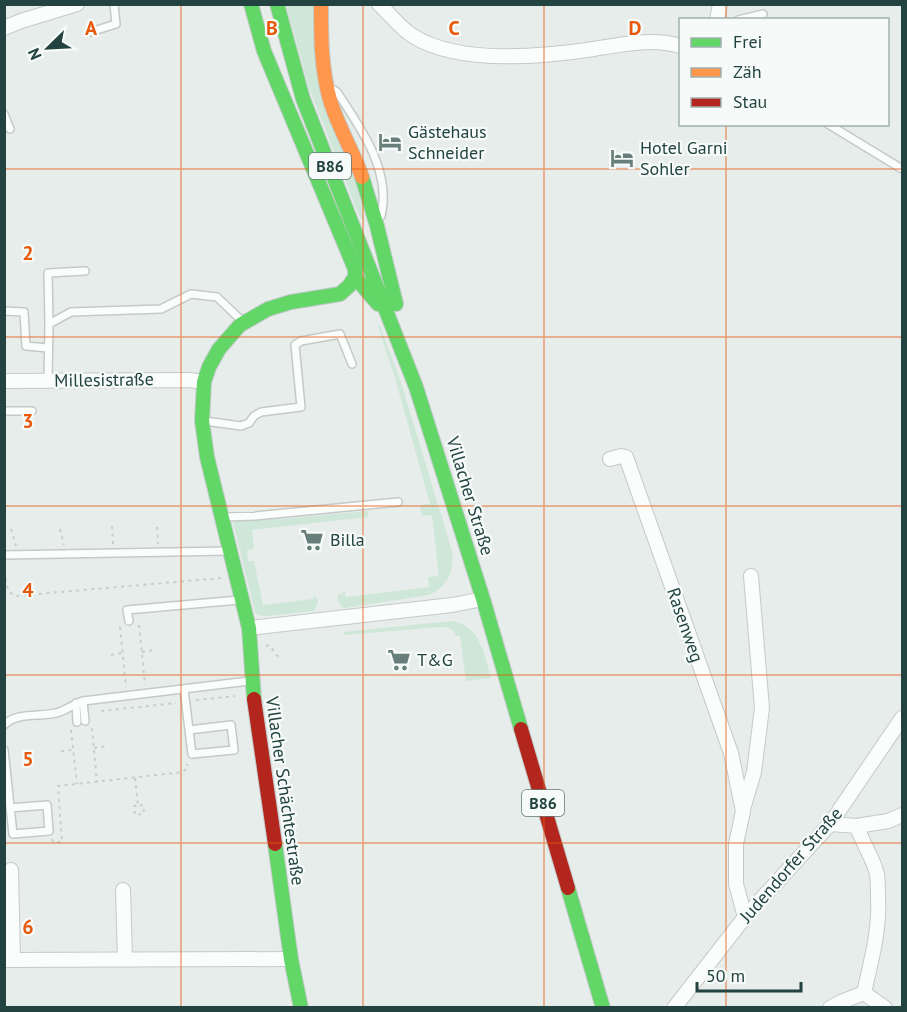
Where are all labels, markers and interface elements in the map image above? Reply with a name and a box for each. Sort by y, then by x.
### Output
text: A [85,15,98,41]
text: B [266,15,278,41]
text: C [448,15,460,41]
text: D [629,15,642,41]
north arrow [18,18,78,78]
legend [679,18,889,126]
text: Frei [733,30,762,53]
text: N [23,45,46,63]
text: Zäh [733,60,762,83]
text: Stau [733,90,767,113]
place label: Gästehaus Schneider [408,120,487,164]
hotel icon: Gästehaus Schneider [377,129,403,155]
place label: Hotel Garni Sohler [640,136,728,180]
hotel icon: Hotel Garni Sohler [609,145,635,171]
road number: B86 [309,153,351,179]
text: 2 [22,240,34,266]
street label: Millesistraße [54,367,154,392]
text: 3 [22,408,34,434]
street label: Villacher Straße [441,433,499,558]
supermarket icon: Billa [299,527,325,553]
place label: Billa [330,528,365,551]
text: 4 [22,577,34,603]
street label: Rasenweg [662,584,709,665]
supermarket icon: T&G [386,647,412,673]
place label: T&G [417,648,453,671]
street label: Villacher Schächtestraße [261,694,310,887]
text: 5 [22,746,34,772]
road number: B86 [522,790,564,816]
street label: Judendorfer Straße [734,802,847,928]
text: 6 [22,914,34,940]
scale bar [697,955,800,993]
text: 50 m [706,964,745,987]

